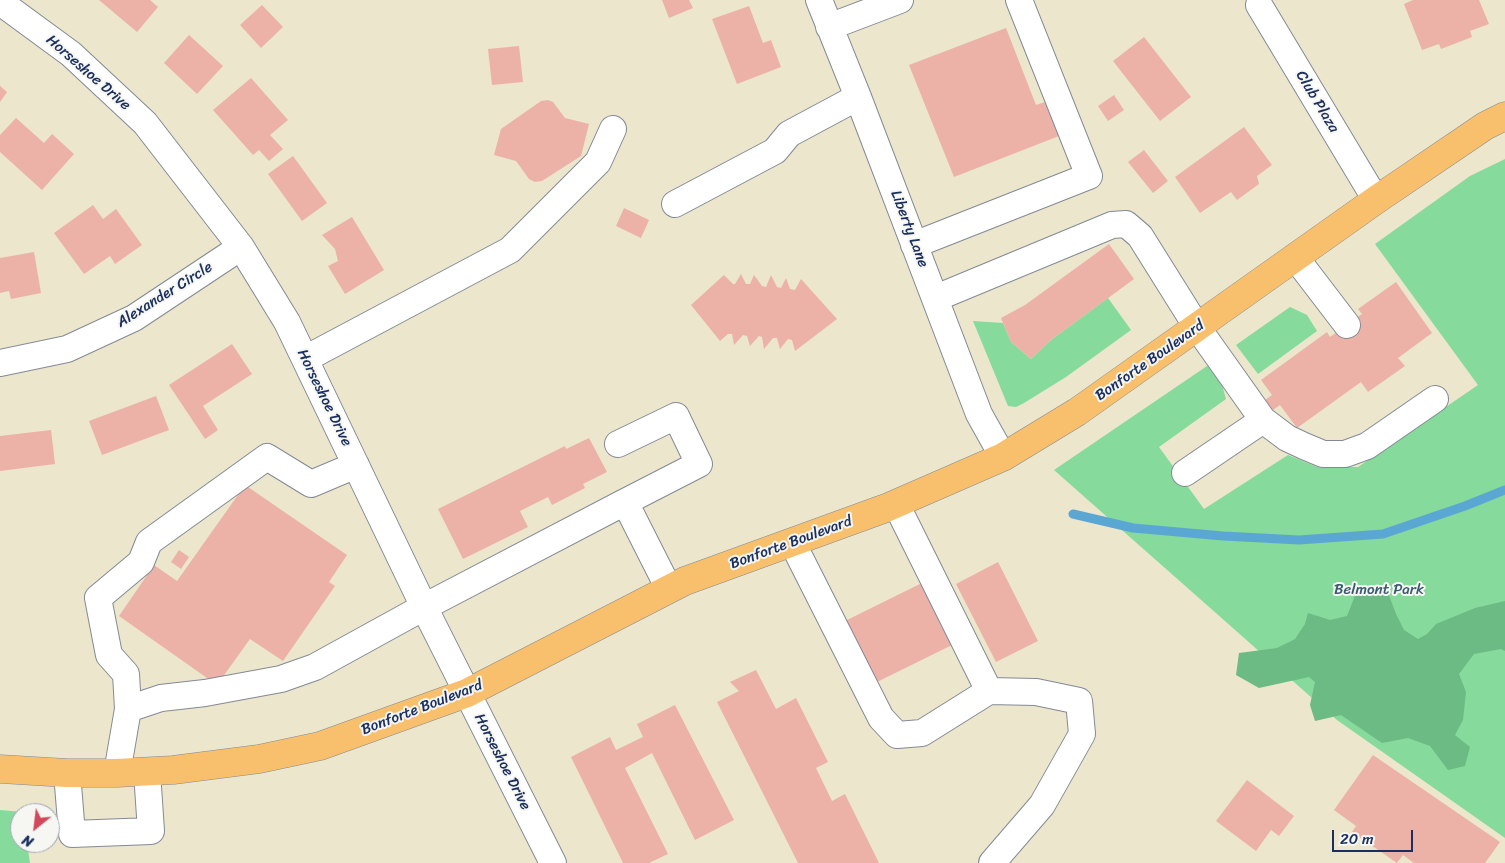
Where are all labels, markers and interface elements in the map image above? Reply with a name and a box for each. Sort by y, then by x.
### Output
street label: Horseshoe Drive [42,31,134,115]
street label: Club Plaza [1291,68,1343,136]
street label: Liberty Lane [886,188,932,270]
street label: Alexander Circle [114,258,216,332]
street label: Bonforte Boulevard [1092,317,1208,405]
street label: Horseshoe Drive [293,346,355,450]
street label: Bonforte Boulevard [728,513,854,573]
park label: Belmont Park [1334,581,1424,599]
street label: Bonforte Boulevard [359,677,485,739]
street label: Horseshoe Drive [470,711,534,813]
north arrow [10,803,60,853]
scale bar [1335,820,1416,852]
text: 20 m [1340,826,1374,852]
text: N [18,827,38,854]

